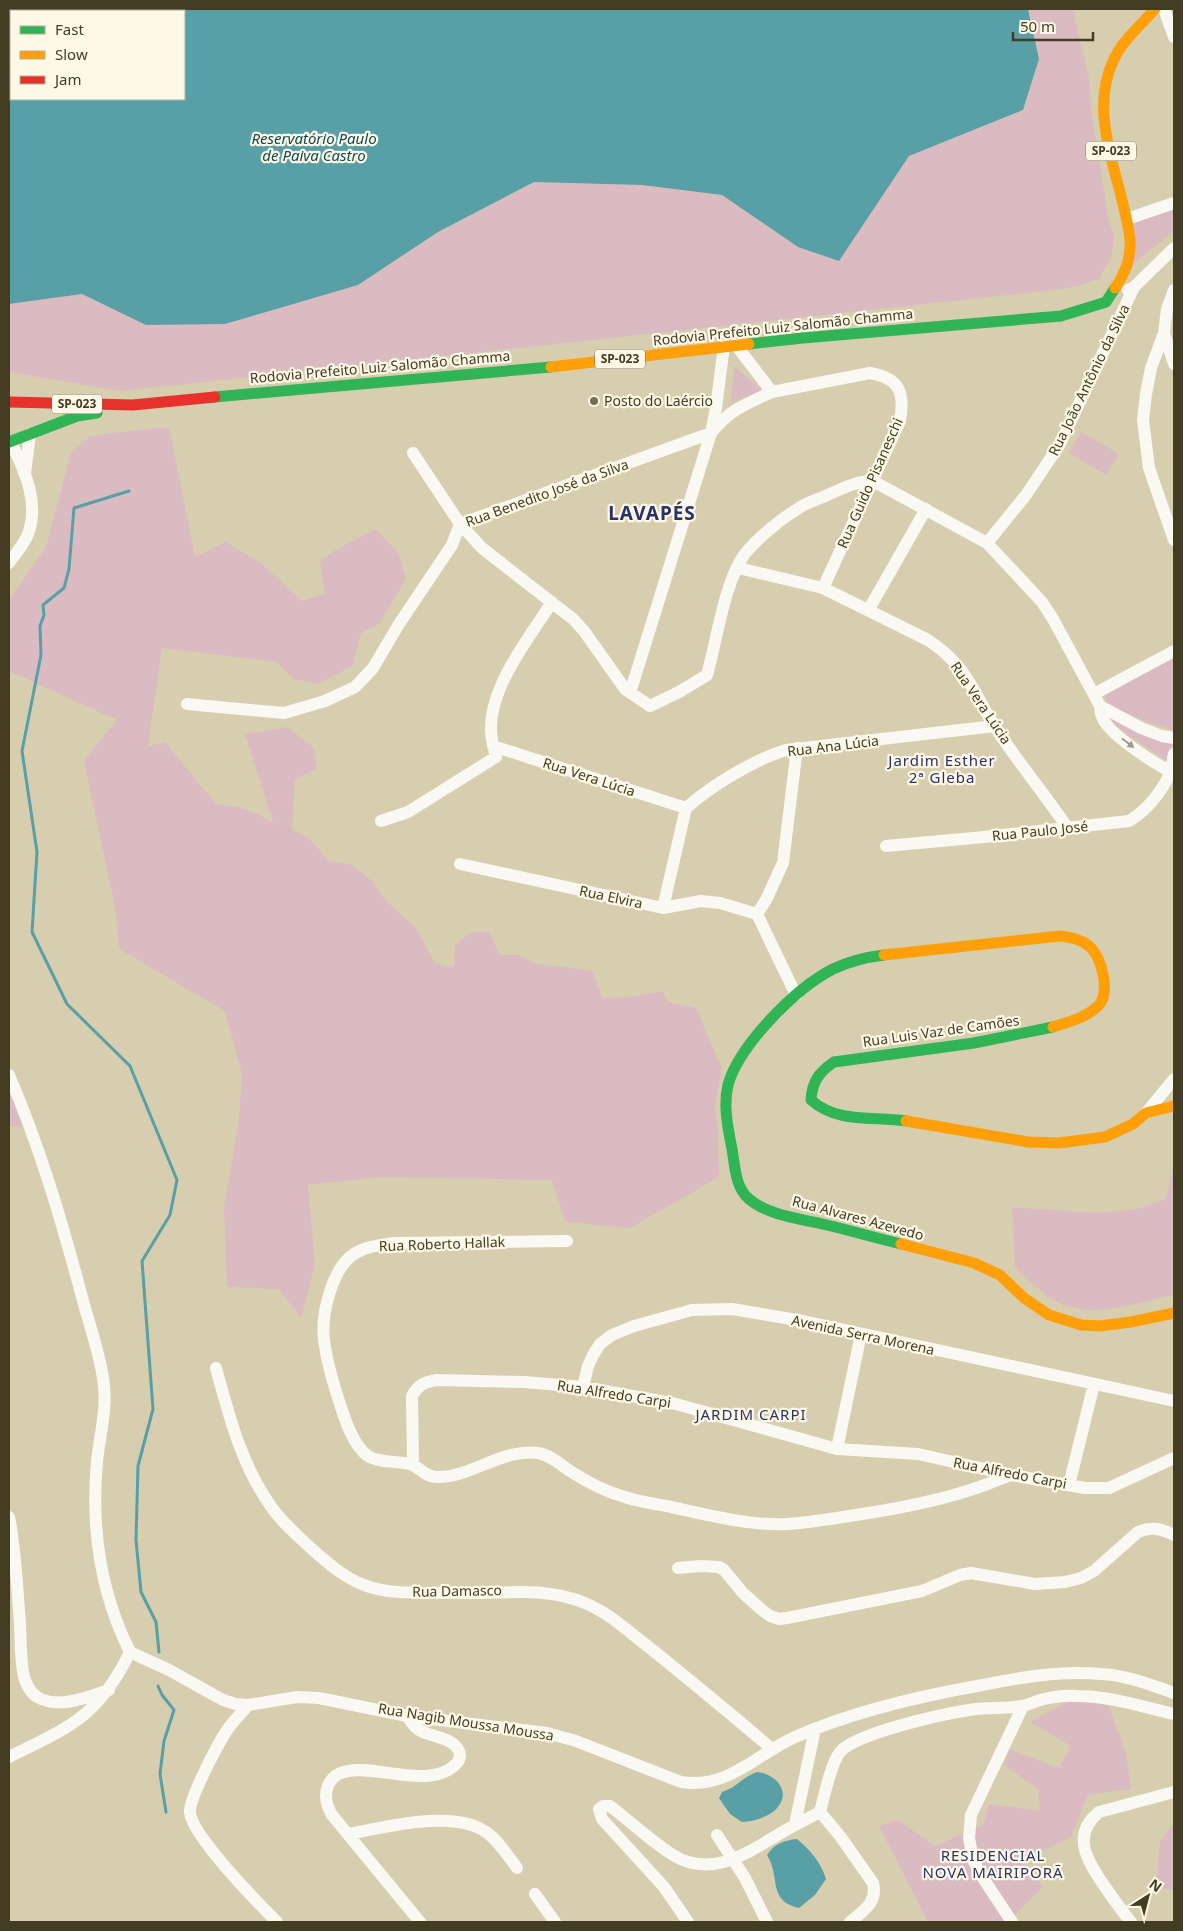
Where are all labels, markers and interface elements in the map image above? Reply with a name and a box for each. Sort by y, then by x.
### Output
legend [10,10,185,100]
scale bar [1013,10,1093,42]
text: 50 m [1020,16,1055,36]
text: Fast [55,19,84,39]
text: Slow [55,44,88,64]
text: Jam [53,69,82,89]
water label: Reservatório Paulo de Paiva Castro [251,128,377,165]
road number: SP-023 [1086,142,1136,160]
street label: Rua João Antônio da Silva [1043,301,1134,459]
street label: Rodovia Prefeito Luiz Salomão Chamma [652,303,914,350]
street label: Rodovia Prefeito Luiz Salomão Chamma [249,346,511,387]
road number: SP-023 [595,349,645,368]
place label: Posto do Laércio [604,391,713,410]
road number: SP-023 [52,394,102,414]
marker: Posto do Laércio [588,395,600,407]
street label: Rua Guido Pisaneschi [832,415,907,551]
street label: Rua Benedito José da Silva [463,454,631,531]
district label: LAVAPÉS [608,500,696,526]
street label: Rua Vera Lúcia [947,658,1016,748]
street label: Rua Ana Lúcia [786,730,880,761]
one-way arrow [1121,738,1134,749]
district label: Jardim Esther 2ª Gleba [886,750,996,787]
street label: Rua Vera Lúcia [541,753,638,800]
street label: Rua Paulo José [991,816,1089,845]
street label: Rua Elvira [578,881,645,912]
street label: Rua Luis Vaz de Camões [861,1010,1021,1051]
street label: Rua Alvares Azevedo [790,1191,926,1244]
street label: Rua Roberto Hallak [379,1232,506,1255]
street label: Avenida Serra Morena [790,1310,936,1359]
street label: Rua Alfredo Carpi [556,1375,672,1412]
district label: JARDIM CARPI [693,1404,807,1424]
street label: Rua Alfredo Carpi [952,1452,1068,1493]
street label: Rua Damasco [412,1580,502,1601]
street label: Rua Nagib Moussa Moussa [377,1698,555,1745]
district label: RESIDENCIAL NOVA MAIRIPORÃ [922,1845,1064,1882]
north arrow [1123,1871,1173,1921]
text: N [1146,1874,1166,1896]

